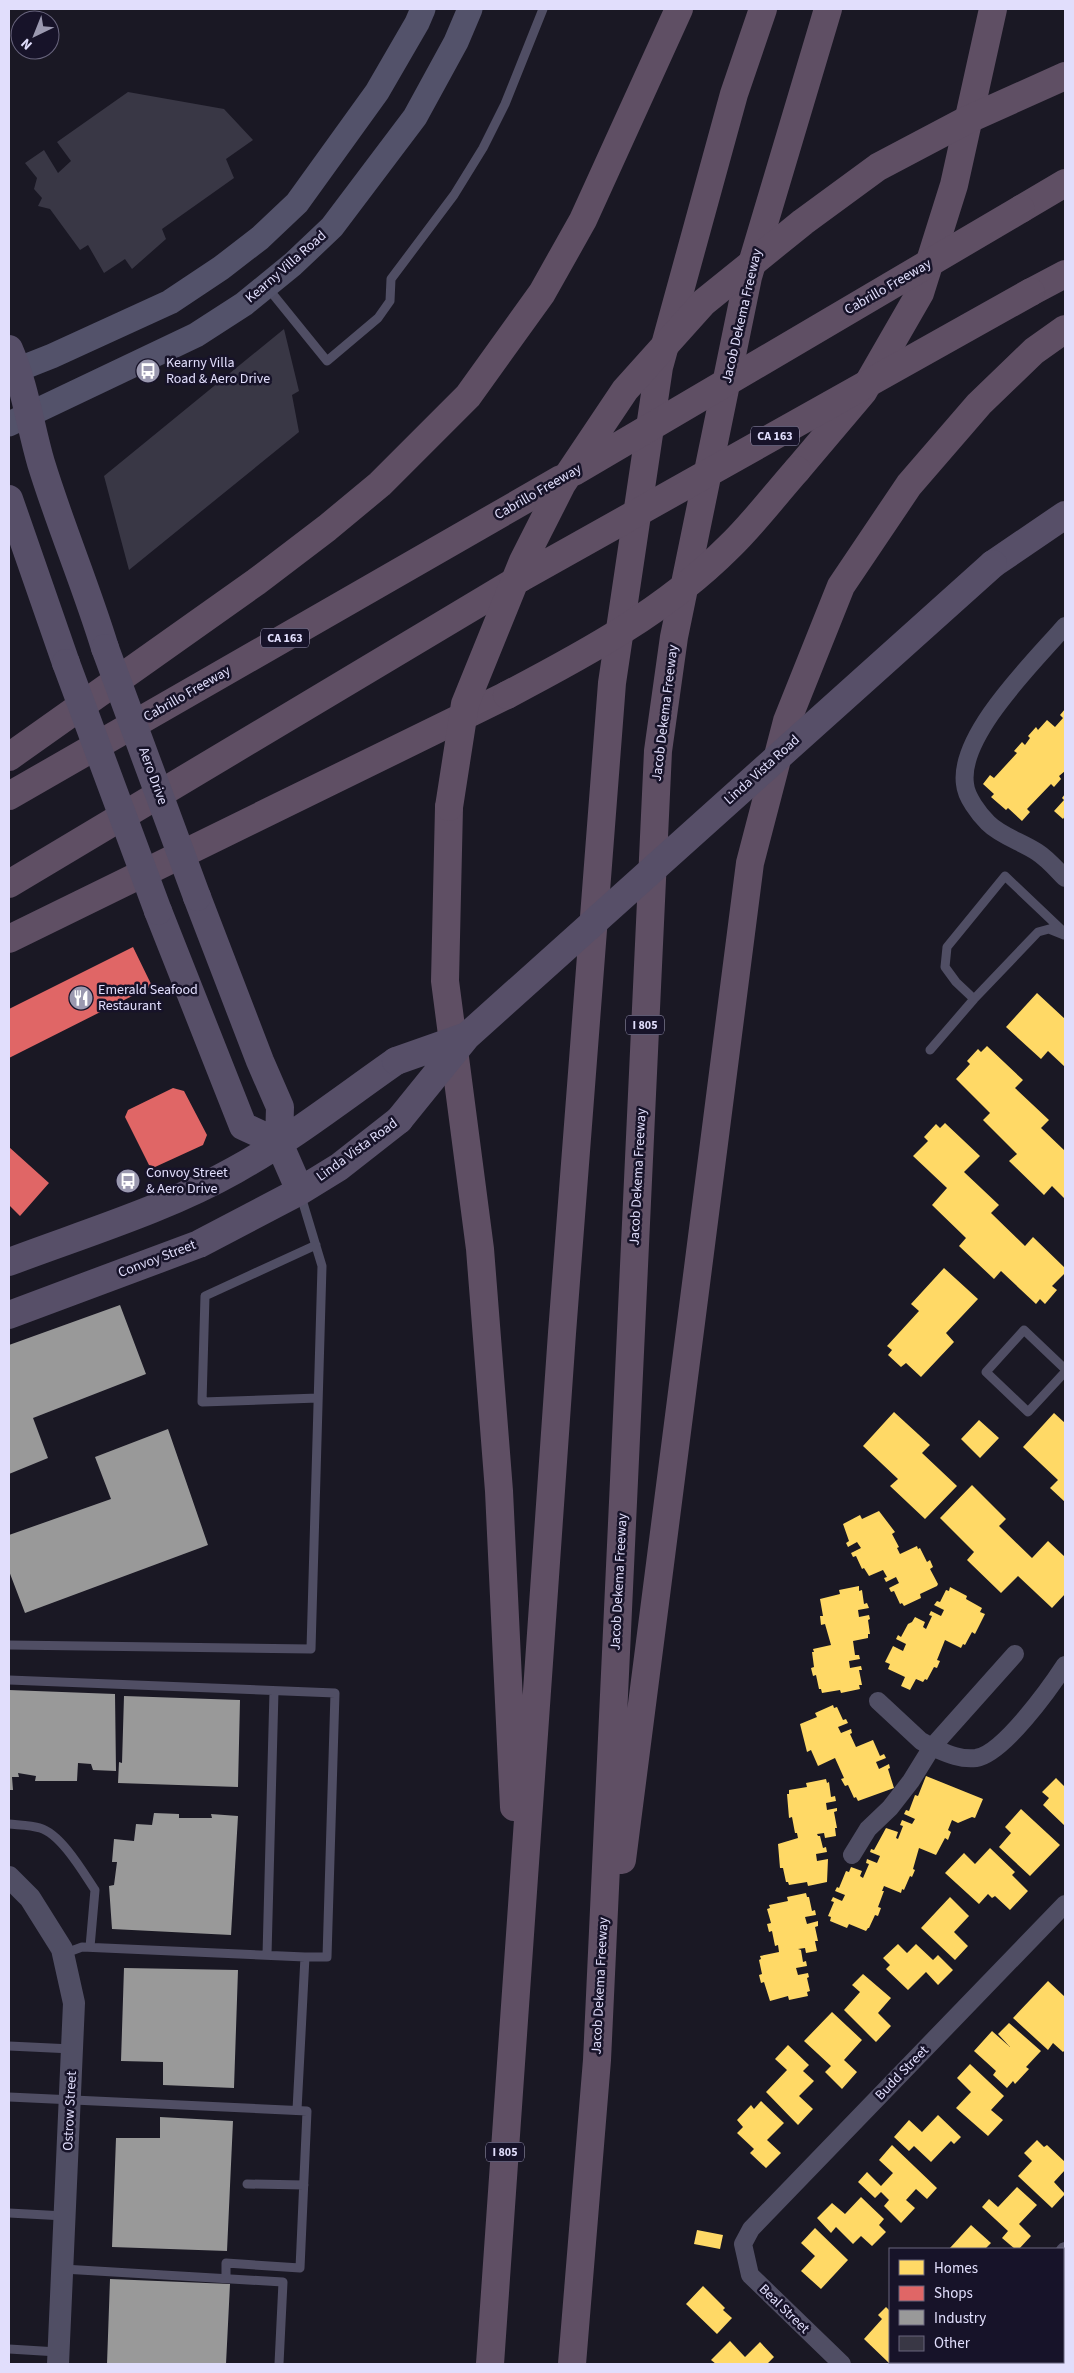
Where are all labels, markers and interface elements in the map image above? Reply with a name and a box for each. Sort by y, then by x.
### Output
north arrow [10,10,60,60]
text: N [17,33,37,54]
street label: Kearny Villa Road [241,226,331,308]
street label: Jacob Dekema Freeway [717,246,767,385]
street label: Cabrillo Freeway [841,254,936,320]
place label: Kearny Villa Road & Aero Drive [166,353,270,389]
bus stop icon: Kearny Villa Road & Aero Drive [135,358,161,384]
road number: CA 163 [751,426,799,446]
street label: Cabrillo Freeway [491,459,586,525]
road number: CA 163 [261,628,309,648]
street label: Jacob Dekema Freeway [647,643,683,782]
street label: Cabrillo Freeway [140,661,235,727]
street label: Linda Vista Road [720,730,804,810]
street label: Aero Drive [133,744,173,808]
place label: Emerald Seafood Restaurant [98,980,198,1016]
restaurant icon: Emerald Seafood Restaurant [68,985,94,1011]
road number: I 805 [626,1016,664,1034]
street label: Jacob Dekema Freeway [624,1107,652,1246]
street label: Linda Vista Road [312,1114,402,1186]
place label: Convoy Street & Aero Drive [146,1163,228,1199]
bus stop icon: Convoy Street & Aero Drive [115,1168,141,1194]
street label: Convoy Street [115,1235,199,1283]
street label: Jacob Dekema Freeway [605,1512,633,1651]
street label: Jacob Dekema Freeway [586,1916,614,2055]
street label: Budd Street [871,2041,933,2105]
street label: Ostrow Street [58,2070,82,2151]
road number: I 805 [486,2142,524,2162]
legend [889,2248,1064,2363]
text: Homes [934,2258,978,2279]
street label: Beal Street [754,2280,814,2338]
text: Shops [934,2283,973,2304]
text: Industry [934,2308,986,2329]
text: Other [934,2333,971,2354]

